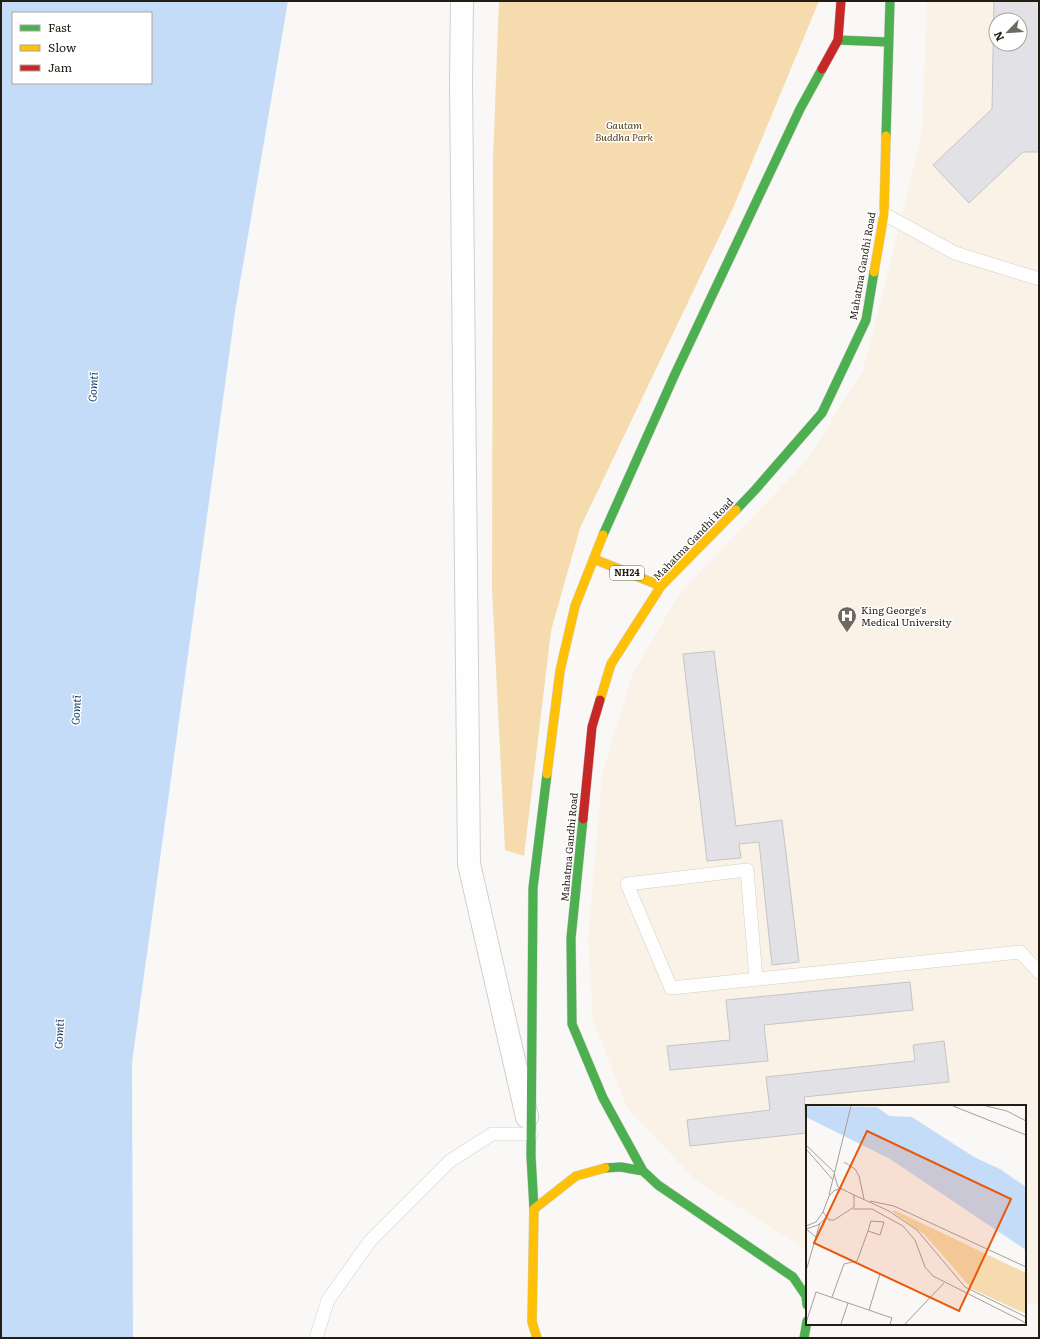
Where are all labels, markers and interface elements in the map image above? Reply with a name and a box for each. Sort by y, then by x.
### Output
legend [12,12,152,84]
north arrow [988,12,1028,52]
text: Fast [48,18,72,36]
text: N [989,29,1007,44]
text: Slow [48,38,77,56]
text: Jam [48,58,73,76]
park label: Gautam Buddha Park [595,117,654,144]
street label: Mahatma Gandhi Road [845,211,878,321]
water label: Gomtī [83,371,101,402]
street label: Mahatma Gandhi Road [649,494,736,583]
road number: NH24 [610,566,644,580]
place label: King George's Medical University [861,602,952,629]
hospital icon: King George's Medical University [836,605,858,633]
water label: Gomtī [66,694,84,725]
street label: Mahatma Gandhi Road [556,792,581,902]
water label: Gomtī [49,1018,67,1049]
inset map [806,1105,1026,1325]

